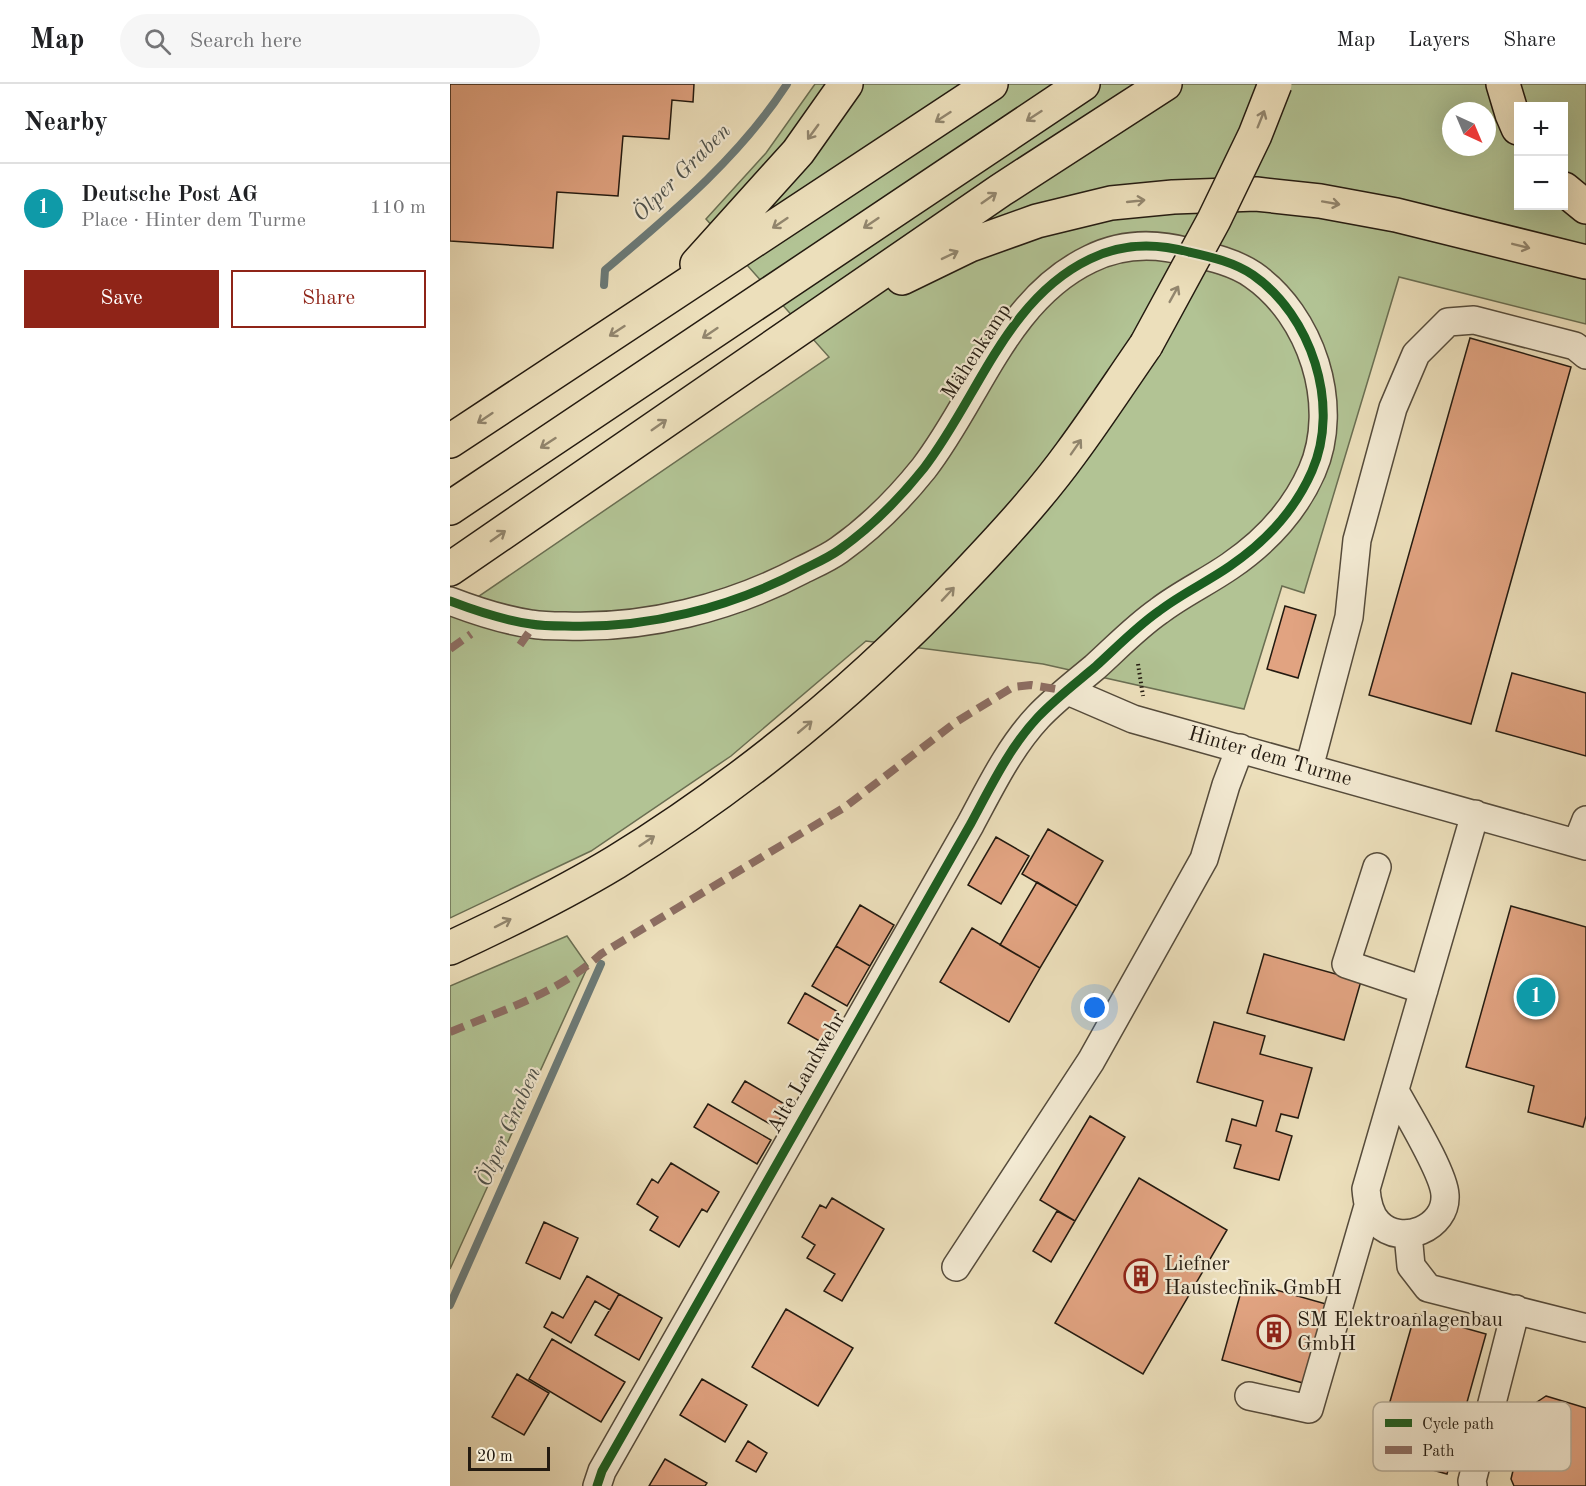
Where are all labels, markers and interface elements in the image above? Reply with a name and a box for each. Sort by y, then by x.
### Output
search box [120,14,540,68]
icon: search [141,25,174,58]
text: Map [30,27,84,55]
text: Search here [189,30,302,52]
text: Map [1336,30,1375,51]
text: Layers [1408,30,1470,51]
text: Share [1503,30,1556,51]
north arrow [1442,102,1496,156]
map controls [1514,102,1568,210]
button: + [1514,102,1568,156]
text: Nearby [24,110,108,136]
one-way arrow [1026,110,1043,122]
one-way arrow [935,111,952,123]
one-way arrow [1256,111,1267,129]
water label: Ölper Graben [626,117,735,226]
one-way arrow [806,123,819,139]
button: − [1514,156,1568,210]
text: Deutsche Post AG [81,184,258,206]
one-way arrow [981,192,997,204]
one-way arrow [1126,195,1146,206]
text: 1 [38,198,49,218]
text: 110 m [370,198,426,218]
one-way arrow [1320,198,1340,209]
text: Place · Hinter dem Turme [81,211,306,231]
one-way arrow [772,217,788,229]
one-way arrow [863,218,880,230]
one-way arrow [1511,241,1530,253]
one-way arrow [941,248,959,260]
button: Save [24,270,219,328]
button: Share [231,270,426,328]
one-way arrow [1169,285,1180,303]
street label: Mähenkamp [938,300,1016,404]
one-way arrow [608,324,625,337]
one-way arrow [702,327,719,339]
one-way arrow [477,412,493,424]
one-way arrow [650,419,667,431]
one-way arrow [540,436,557,449]
one-way arrow [1070,439,1082,455]
one-way arrow [490,530,506,542]
one-way arrow [941,587,955,602]
one-way arrow [797,720,813,733]
street label: Hinter dem Turme [1186,724,1354,790]
one-way arrow [639,835,655,847]
one-way arrow [493,917,511,928]
pin: 1 [1516,974,1556,1020]
your location [1080,993,1109,1022]
street label: Alte Landwehr [764,1008,850,1137]
water label: Ölper Graben [469,1062,545,1190]
place label: Liefner Haustechnik GmbH [1164,1254,1342,1299]
building icon: Liefner Haustechnik GmbH [1123,1258,1159,1294]
place label: SM Elektroanlagenbau GmbH [1297,1310,1503,1355]
building icon: SM Elektroanlagenbau GmbH [1256,1314,1292,1350]
legend [1373,1402,1571,1471]
text: Cycle path [1422,1417,1494,1433]
scale bar [468,1444,550,1472]
text: Path [1422,1444,1455,1460]
text: 20 m [477,1449,513,1465]

